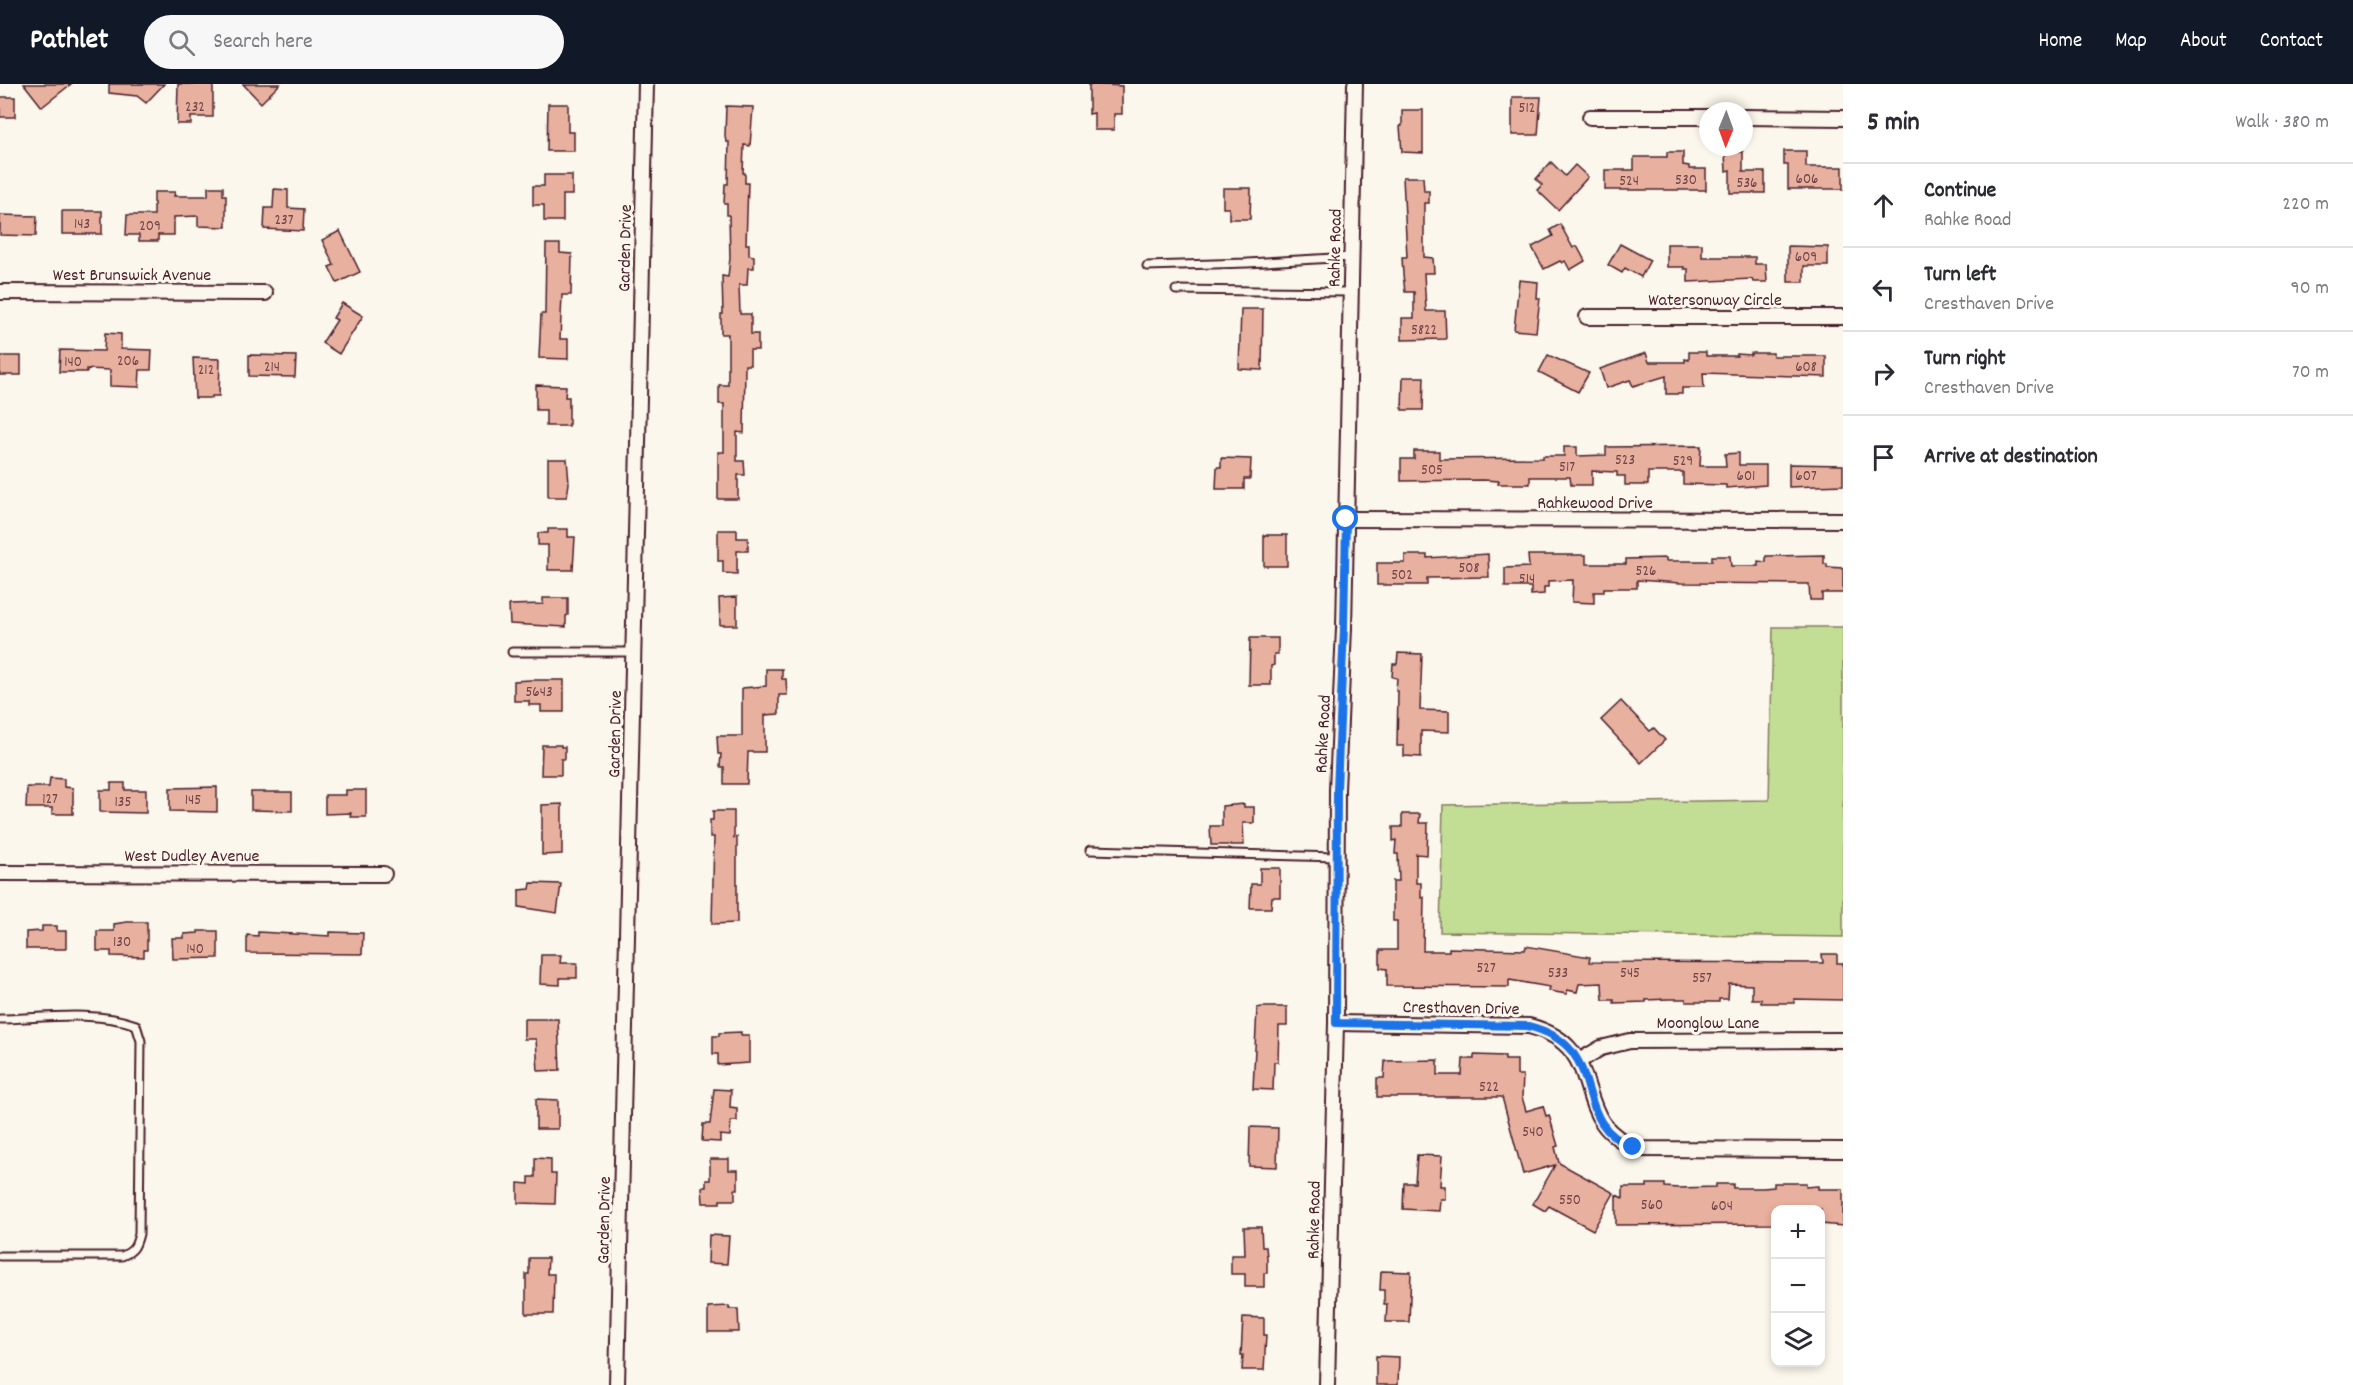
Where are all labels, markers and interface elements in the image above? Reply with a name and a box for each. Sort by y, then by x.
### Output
search box [144,15,564,69]
text: Pathlet [30,22,108,62]
icon: search [165,26,198,59]
text: Search here [213,27,313,58]
text: Home [2038,27,2082,57]
text: Map [2115,27,2147,57]
text: About [2180,27,2227,57]
text: Contact [2260,27,2323,57]
house number: 232 [185,97,205,119]
house number: 512 [1519,98,1535,120]
north arrow [1699,102,1753,156]
text: 5 min [1867,105,1920,142]
text: Walk · 380 m [2235,109,2329,137]
house number: 606 [1796,169,1818,191]
house number: 530 [1675,170,1697,192]
house number: 524 [1619,171,1639,193]
house number: 536 [1737,173,1757,195]
text: Continue [1924,176,1996,207]
icon: ahead [1867,189,1900,222]
text: 220 m [2282,191,2329,219]
street label: Garden Drive [613,204,640,292]
text: Rahke Road [1924,207,2011,235]
street label: Rahke Road [1323,209,1350,288]
house number: 237 [275,210,294,232]
house number: 143 [74,214,90,236]
house number: 209 [139,216,161,238]
house number: 609 [1795,247,1817,269]
text: Turn left [1924,260,1996,291]
street label: West Brunswick Avenue [53,264,211,289]
icon: left [1867,273,1900,306]
text: 90 m [2291,275,2329,303]
street label: Watersonway Circle [1648,289,1782,314]
text: Cresthaven Drive [1924,291,2054,319]
house number: 5822 [1411,320,1437,342]
text: Turn right [1924,344,2006,375]
house number: 206 [117,351,139,373]
house number: 140 [64,352,82,374]
house number: 214 [264,357,280,379]
house number: 608 [1795,357,1817,379]
icon: right [1867,357,1900,390]
text: 70 m [2292,359,2329,387]
house number: 212 [198,360,214,382]
text: Cresthaven Drive [1924,375,2054,403]
icon: arrive [1867,441,1900,474]
text: Arrive at destination [1924,442,2098,473]
house number: 523 [1615,450,1635,472]
house number: 529 [1673,451,1693,473]
house number: 517 [1559,457,1575,479]
house number: 505 [1421,460,1443,482]
house number: 601 [1737,466,1755,488]
house number: 607 [1795,466,1817,488]
street label: Rahkewood Drive [1537,492,1653,517]
route start [1332,505,1358,531]
house number: 508 [1458,558,1480,580]
house number: 526 [1636,561,1656,583]
house number: 502 [1391,565,1413,587]
house number: 514 [1519,569,1535,591]
house number: 5643 [525,682,553,704]
street label: Garden Drive [603,690,630,778]
street label: Rahke Road [1310,694,1339,774]
house number: 127 [42,789,58,811]
house number: 145 [185,790,201,812]
house number: 135 [115,792,131,814]
street label: West Dudley Avenue [125,845,260,870]
house number: 130 [113,932,131,954]
house number: 140 [186,939,204,961]
house number: 527 [1476,958,1496,980]
house number: 533 [1548,963,1568,985]
house number: 545 [1620,963,1640,985]
house number: 557 [1692,968,1712,990]
street label: Cresthaven Drive [1402,996,1520,1023]
street label: Moonglow Lane [1657,1012,1759,1037]
house number: 522 [1479,1077,1499,1099]
house number: 540 [1522,1122,1544,1144]
route end [1619,1133,1645,1159]
street label: Garden Drive [592,1176,619,1264]
street label: Rahke Road [1302,1181,1329,1260]
house number: 550 [1559,1190,1581,1212]
house number: 560 [1641,1195,1663,1217]
house number: 604 [1711,1196,1733,1218]
map controls [1771,1205,1825,1367]
button: + [1771,1205,1825,1259]
button: − [1771,1259,1825,1313]
button: layers [1771,1313,1825,1367]

